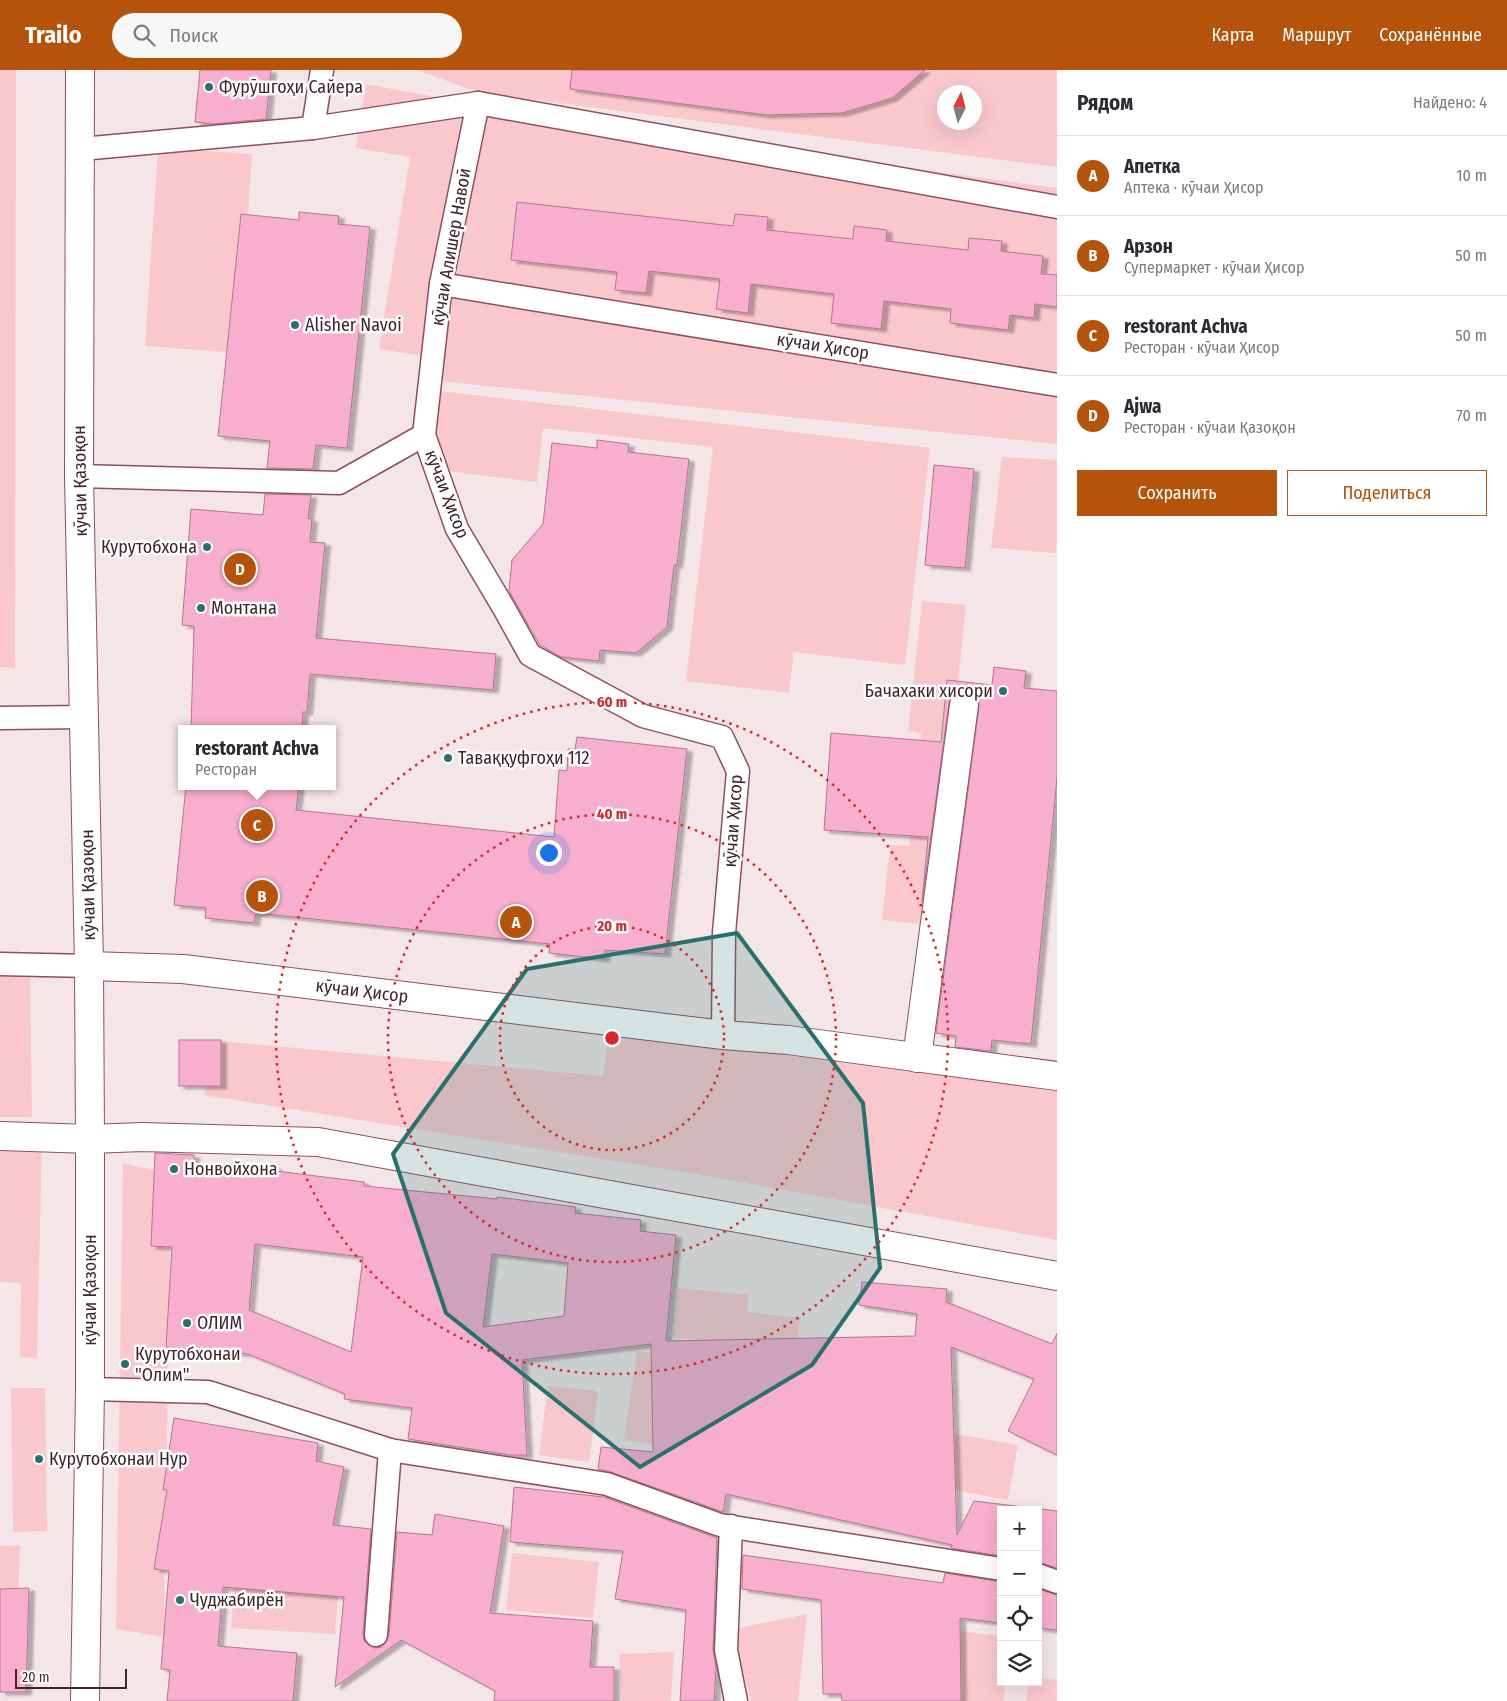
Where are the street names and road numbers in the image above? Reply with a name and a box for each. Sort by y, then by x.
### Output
street label: кӯчаи Алишер Навоӣ [426,166,476,328]
street label: кӯчаи Ҳисор [775,328,871,364]
street label: кӯчаи Қазоқон [68,425,92,537]
street label: кӯчаи Ҳисор [420,447,474,541]
street label: кӯчаи Ҳисор [719,774,747,868]
street label: кӯчаи Қазоқон [76,829,100,941]
street label: кӯчаи Ҳисор [314,974,410,1008]
street label: кӯчаи Қазоқон [79,1234,101,1346]

